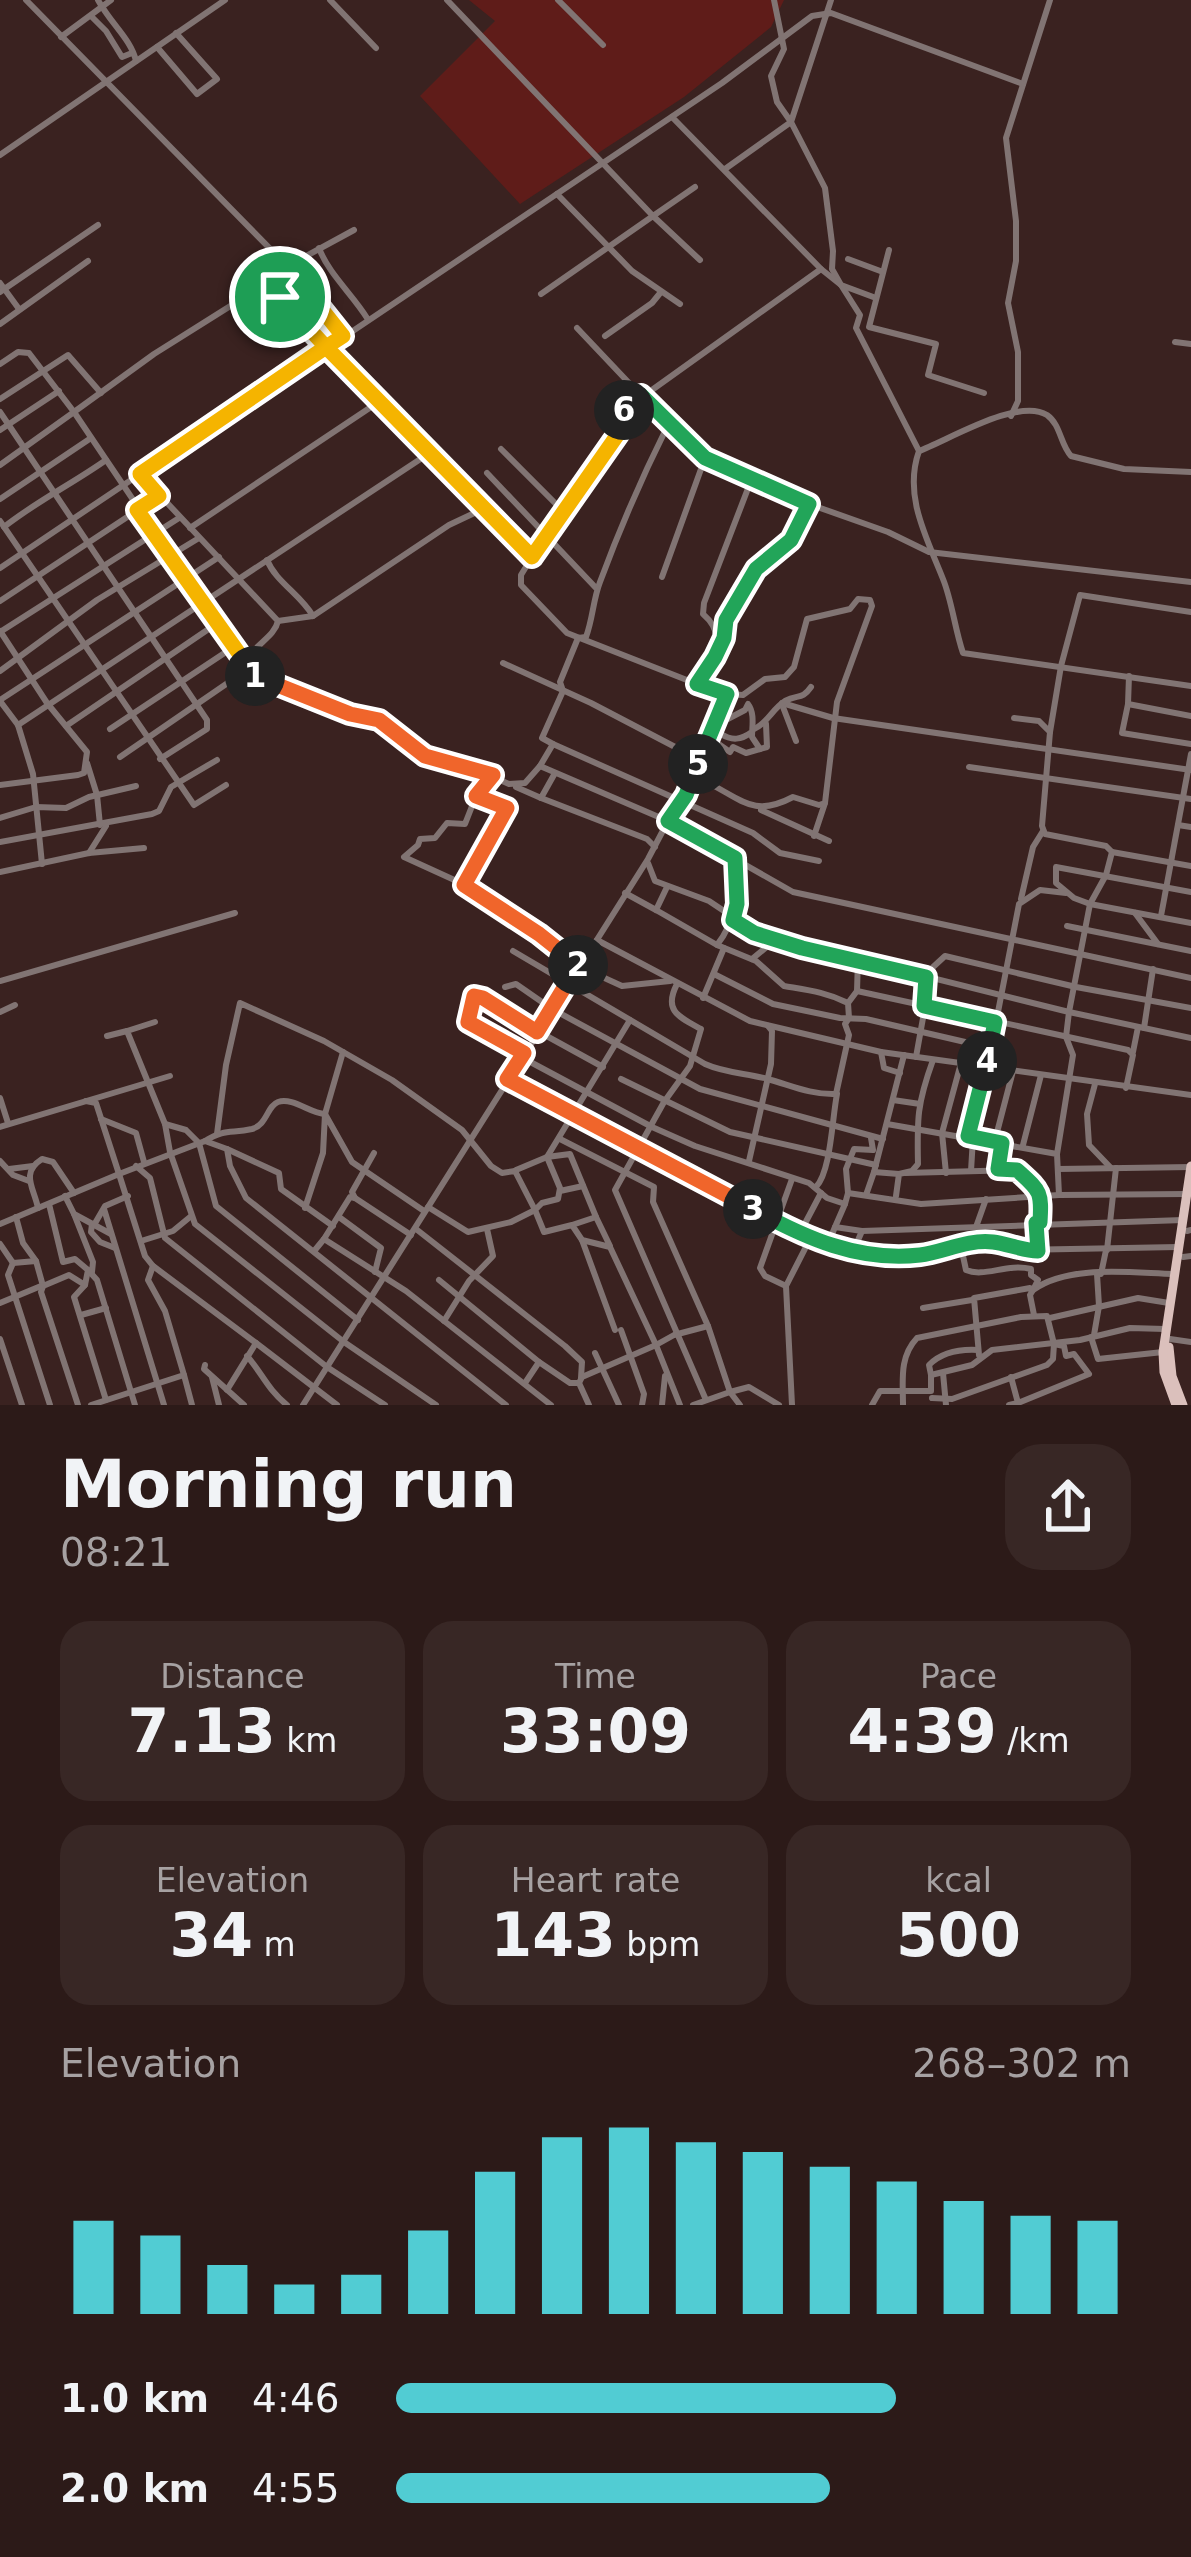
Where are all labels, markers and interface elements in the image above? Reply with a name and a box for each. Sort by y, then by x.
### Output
pin [229,246,331,348]
icon: arrive [247,264,313,330]
pin: 6 [594,380,654,440]
text: 6 [613,390,635,429]
pin: 1 [225,646,285,706]
text: 1 [244,656,266,695]
pin: 5 [668,734,728,794]
text: 5 [687,744,709,783]
pin: 2 [548,935,608,995]
text: 2 [567,945,589,984]
pin: 4 [957,1031,1017,1091]
text: 4 [976,1041,998,1080]
pin: 3 [723,1179,783,1239]
text: 3 [742,1189,764,1228]
button: share [1005,1444,1131,1570]
text: Morning run [60,1446,517,1523]
text: 08:21 [60,1530,172,1575]
text: Distance [160,1657,305,1696]
text: Time [555,1657,636,1696]
text: Pace [920,1657,997,1696]
text: 7.13 [128,1696,276,1766]
text: 33:09 [500,1696,691,1766]
text: 4:39 [847,1696,997,1766]
text: km [276,1721,337,1760]
text: /km [997,1721,1070,1760]
text: Elevation [156,1861,309,1900]
text: Heart rate [511,1861,680,1900]
text: kcal [925,1861,992,1900]
text: 34 [169,1900,253,1970]
text: 143 [491,1900,616,1970]
text: 500 [896,1900,1021,1970]
text: m [253,1925,296,1964]
text: bpm [616,1925,700,1964]
text: Elevation [60,2041,241,2086]
text: 268–302 m [912,2041,1131,2086]
text: 1.0 km [60,2376,209,2421]
text: 4:46 [252,2376,340,2421]
text: 2.0 km [60,2466,209,2511]
text: 4:55 [252,2466,340,2511]

